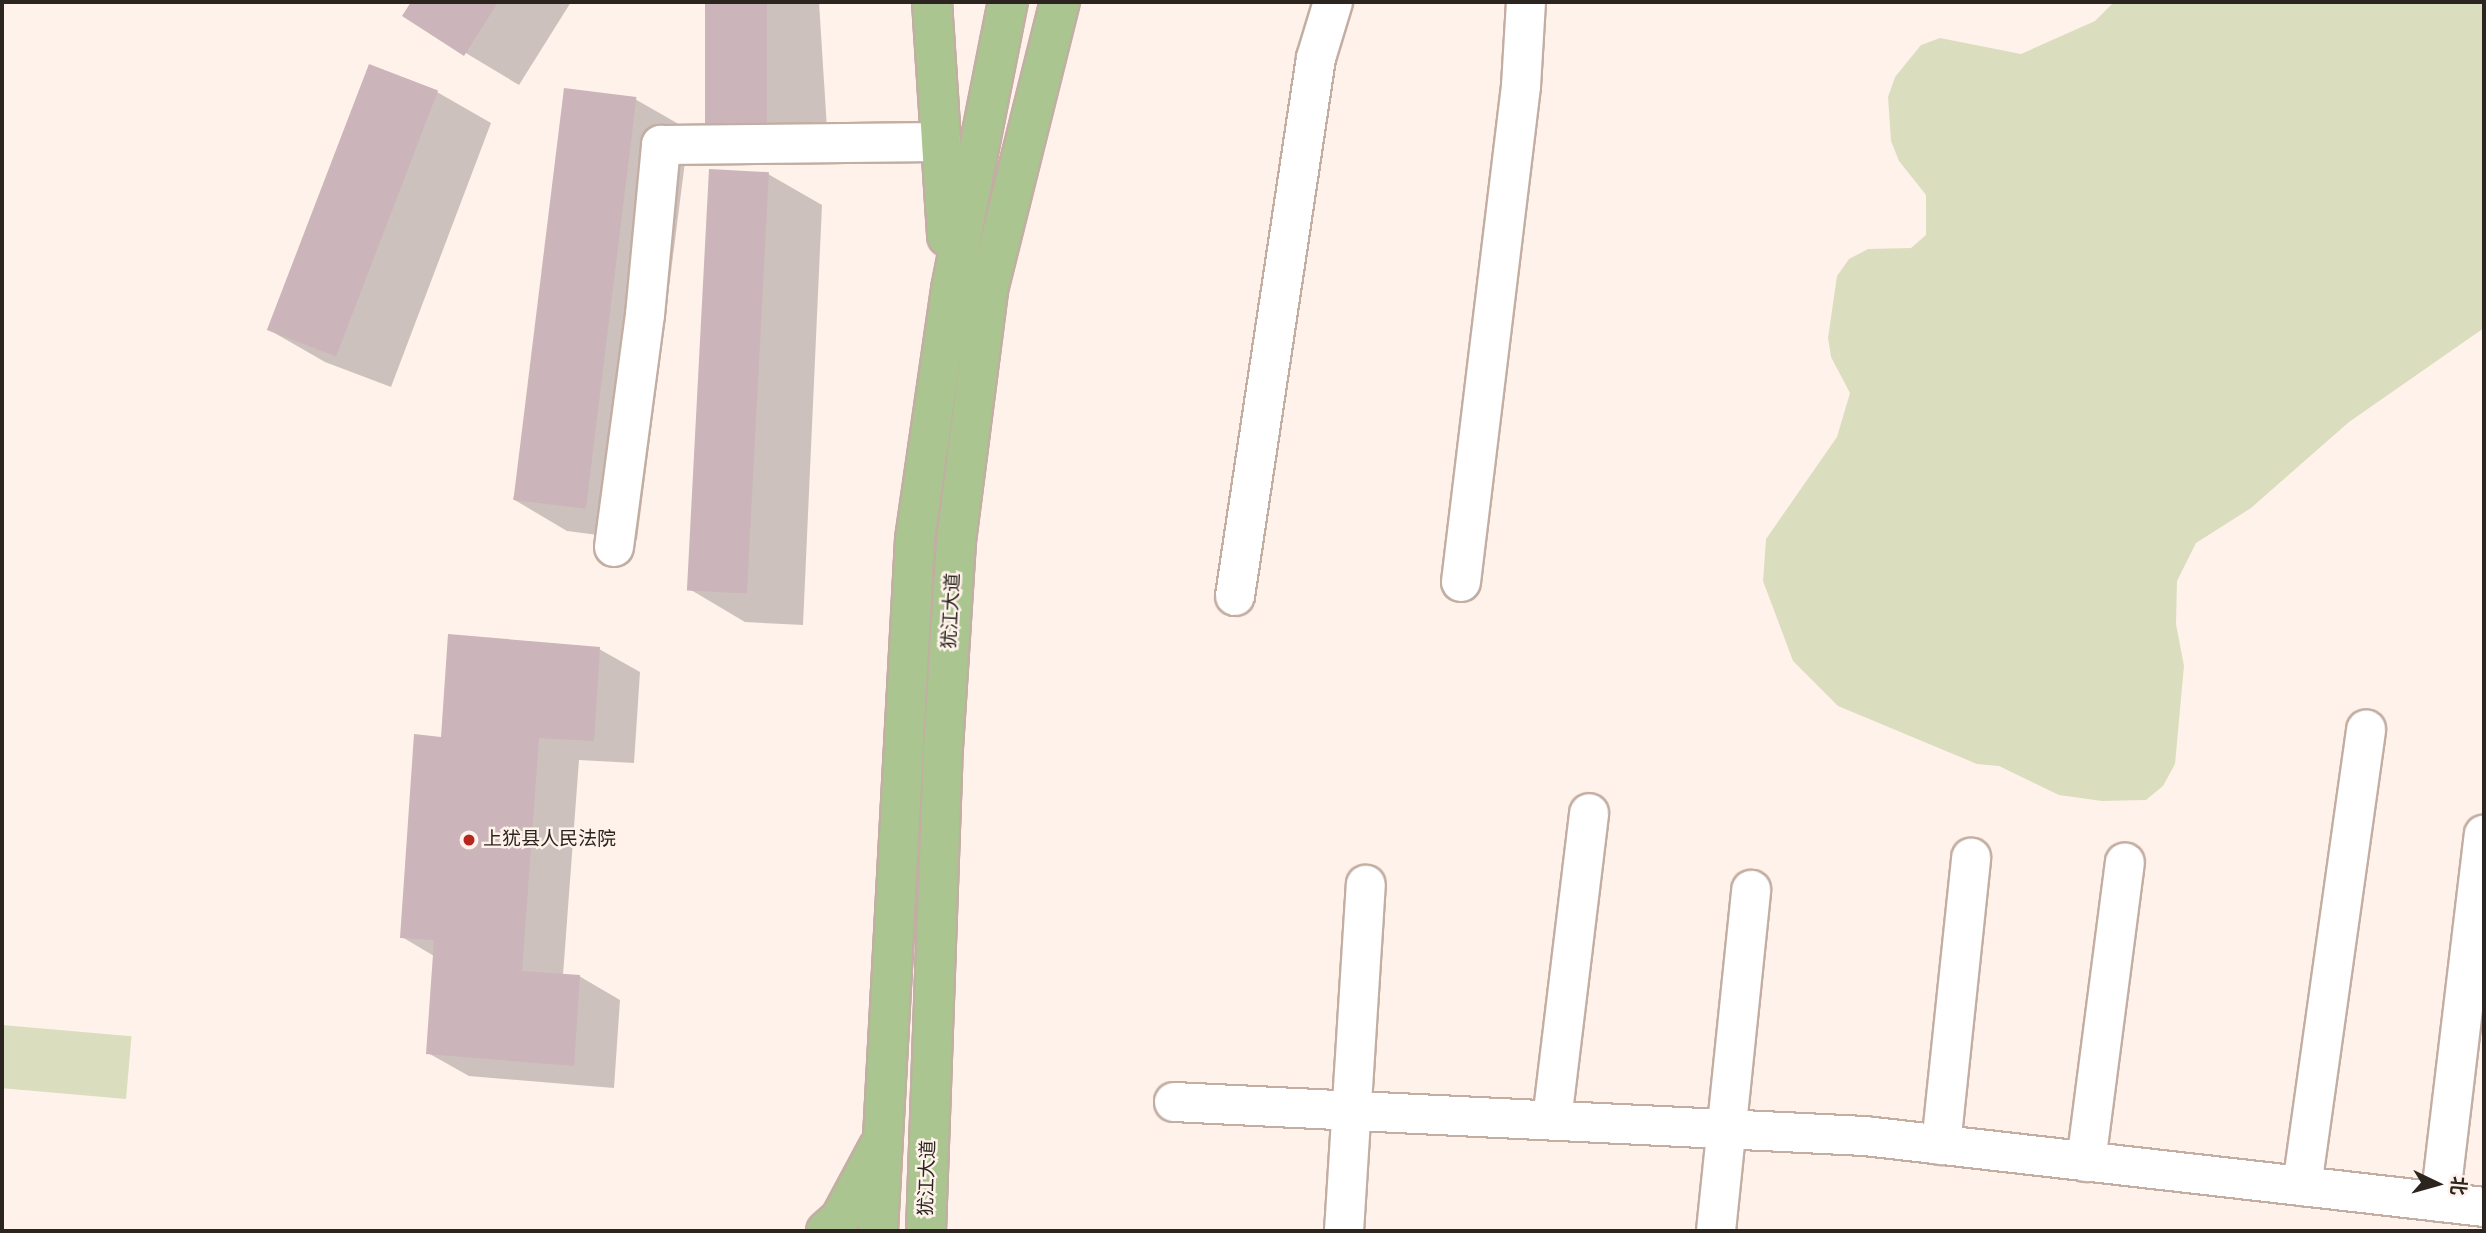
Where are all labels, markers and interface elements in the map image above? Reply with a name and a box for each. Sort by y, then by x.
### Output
street label: 犹江大道 [939,572,965,650]
place label: 上犹县人民法院 [483,829,616,851]
marker: 上犹县人民法院 [461,832,477,848]
street label: 犹江大道 [915,1140,941,1216]
north arrow [2402,1149,2472,1219]
text: 北 [2445,1175,2471,1196]

